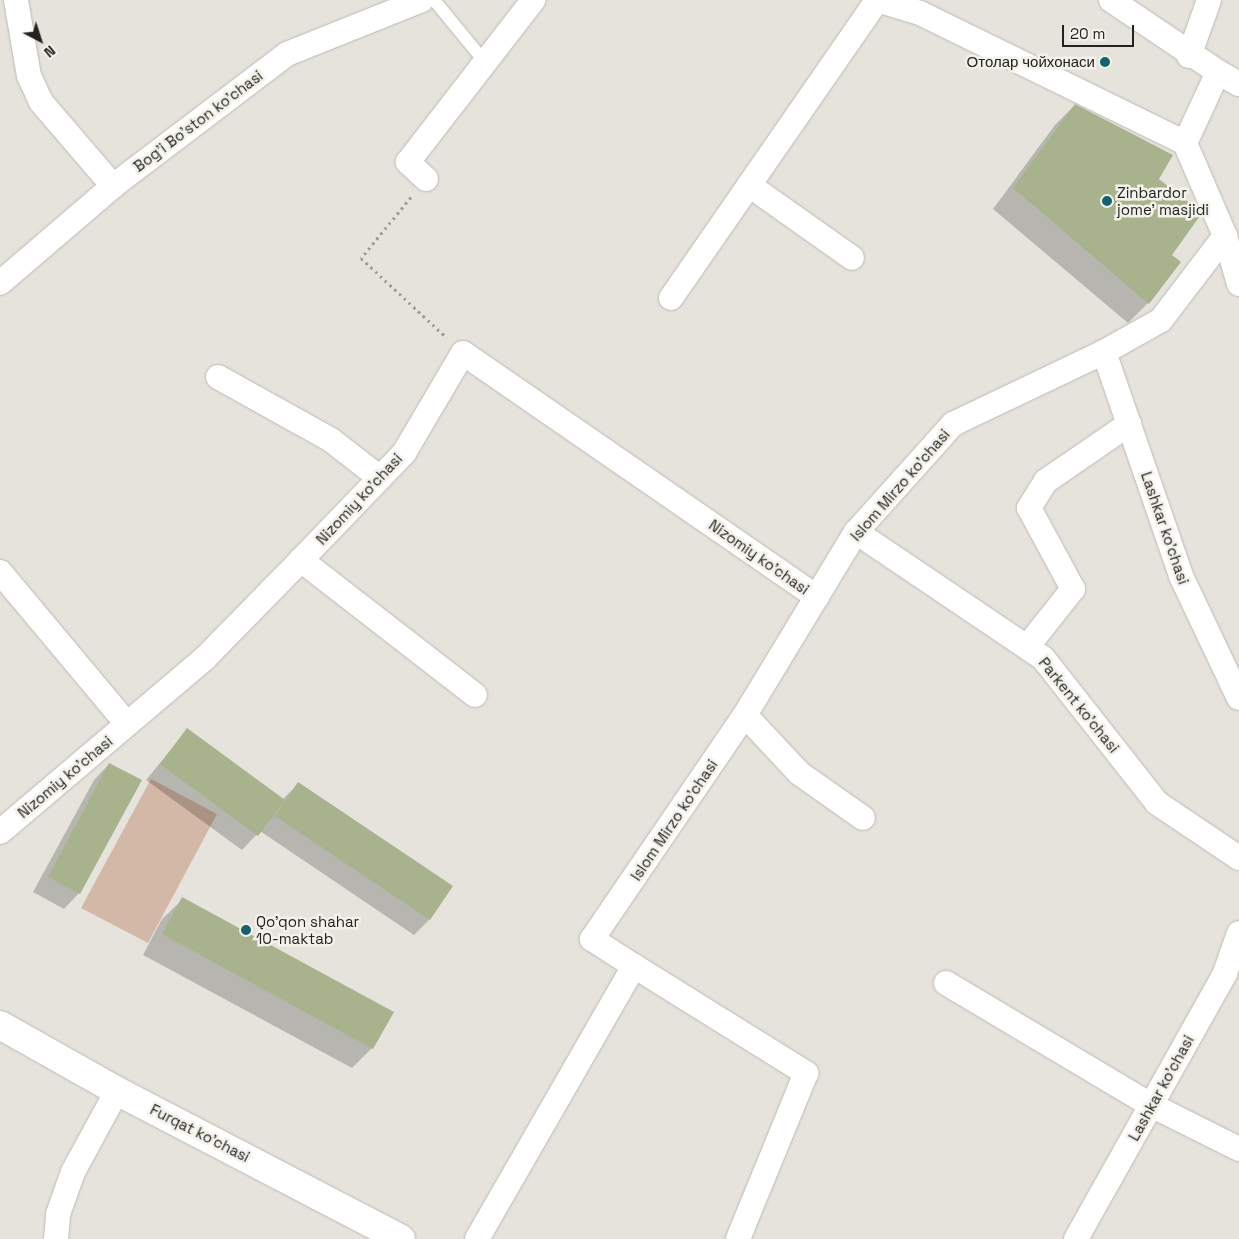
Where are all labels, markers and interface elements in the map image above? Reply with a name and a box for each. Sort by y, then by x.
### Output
north arrow [15,15,65,65]
scale bar [1064,15,1136,47]
text: 20 m [1070,24,1105,43]
text: N [40,42,59,61]
place label: Отолар чойхонаси [967,53,1095,71]
marker: Отолар чойхонаси [1099,56,1111,68]
street label: Bog'i Bo'ston ko'chasi [130,66,266,176]
place label: Zinbardor jome' masjidi [1117,183,1209,218]
marker: Zinbardor jome' masjidi [1101,195,1113,207]
street label: Islom Mirzo ko'chasi [847,425,953,545]
street label: Nizomiy ko'chasi [312,450,406,548]
street label: Lashkar ko'chasi [1137,469,1193,587]
street label: Nizomiy ko'chasi [705,516,813,598]
street label: Parkent ko'chasi [1035,654,1123,756]
street label: Nizomiy ko'chasi [14,732,116,822]
street label: Islom Mirzo ko'chasi [627,756,721,884]
place label: Qo'qon shahar 10-maktab [256,912,359,947]
marker: Qo'qon shahar 10-maktab [240,924,252,936]
street label: Lashkar ko'chasi [1125,1032,1197,1144]
street label: Furqat ko'chasi [147,1100,253,1166]

